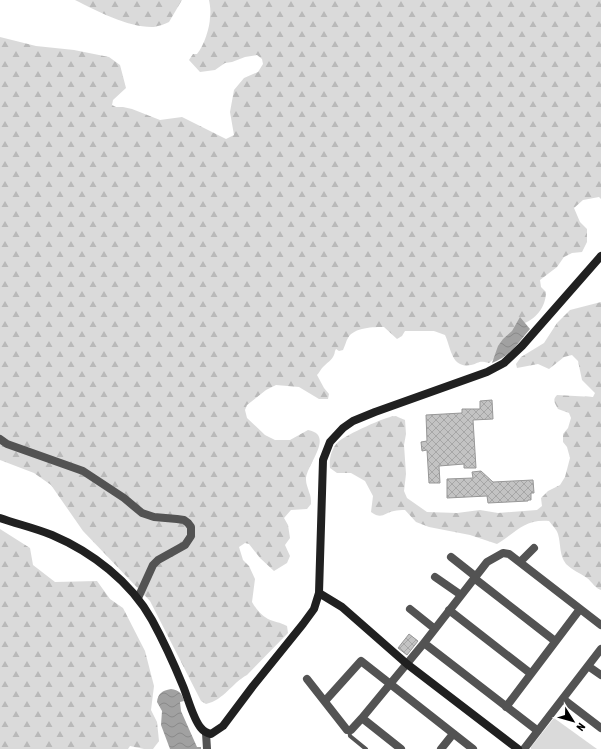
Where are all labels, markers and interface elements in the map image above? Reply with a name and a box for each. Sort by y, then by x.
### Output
north arrow [553,701,593,741]
text: N [574,721,588,733]

